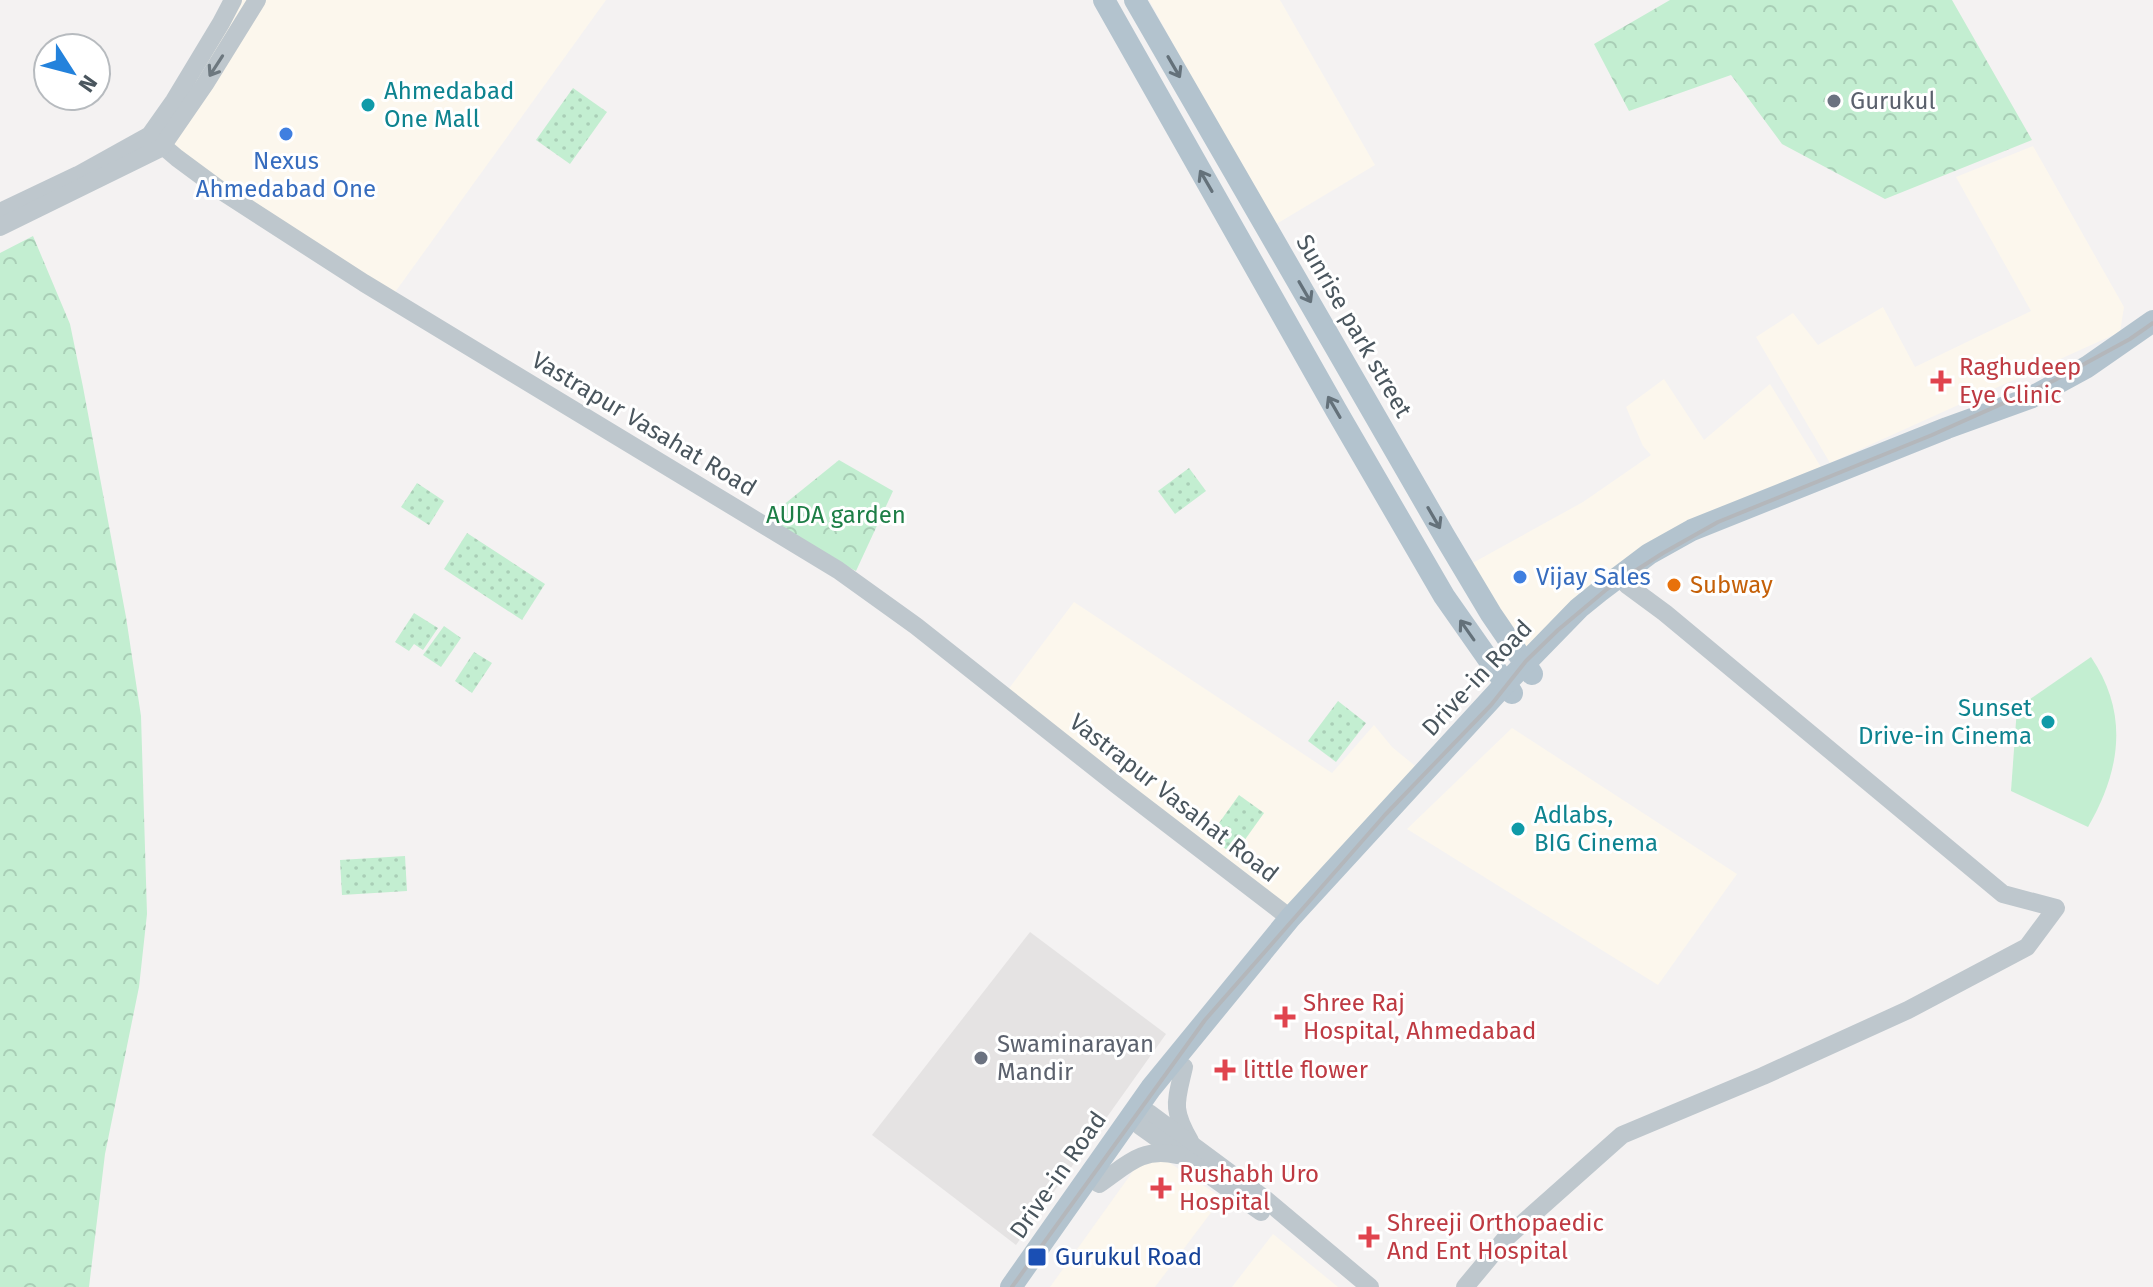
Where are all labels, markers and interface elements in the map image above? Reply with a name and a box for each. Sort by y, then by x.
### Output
north arrow [32,32,112,112]
one-way arrow [207,55,224,77]
one-way arrow [1166,55,1182,78]
text: N [73,70,103,97]
place label: Ahmedabad One Mall [384,77,514,133]
place label: Gurukul [1850,87,1935,115]
marker: Gurukul [1825,92,1843,110]
marker: Ahmedabad One Mall [359,96,377,114]
marker: Nexus Ahmedabad One [277,125,295,143]
place label: Nexus Ahmedabad One [196,147,376,203]
one-way arrow [1198,170,1214,193]
street label: Sunrise park street [1290,230,1418,422]
one-way arrow [1297,280,1313,303]
street label: Vastrapur Vasahat Road [527,346,761,502]
place label: Raghudeep Eye Clinic [1959,353,2081,409]
marker: Raghudeep Eye Clinic [1930,370,1952,392]
one-way arrow [1326,396,1342,419]
park label: AUDA garden [766,501,906,529]
one-way arrow [1426,506,1442,529]
place label: Vijay Sales [1536,563,1651,591]
marker: Vijay Sales [1511,568,1529,586]
place label: Subway [1690,571,1773,599]
marker: Subway [1665,576,1683,594]
street label: Drive-in Road [1416,614,1538,742]
one-way arrow [1459,620,1476,642]
place label: Sunset Drive-in Cinema [1858,694,2032,750]
street label: Vastrapur Vasahat Road [1064,708,1284,888]
marker: Sunset Drive-in Cinema [2039,713,2057,731]
place label: Adlabs, BIG Cinema [1534,801,1658,857]
marker: Adlabs, BIG Cinema [1509,820,1527,838]
place label: Shree Raj Hospital, Ahmedabad [1303,989,1536,1045]
marker: Shree Raj Hospital, Ahmedabad [1274,1006,1296,1028]
place label: Swaminarayan Mandir [997,1030,1154,1086]
marker: Swaminarayan Mandir [972,1049,990,1067]
place label: little flower [1243,1056,1369,1084]
marker: little flower [1214,1059,1236,1081]
street label: Drive-in Road [1004,1106,1112,1244]
place label: Rushabh Uro Hospital [1179,1160,1319,1216]
marker: Rushabh Uro Hospital [1150,1177,1172,1199]
place label: Shreeji Orthopaedic And Ent Hospital [1387,1209,1604,1265]
marker: Shreeji Orthopaedic And Ent Hospital [1358,1226,1380,1248]
place label: Gurukul Road [1055,1243,1202,1271]
marker: Gurukul Road [1026,1246,1048,1268]

